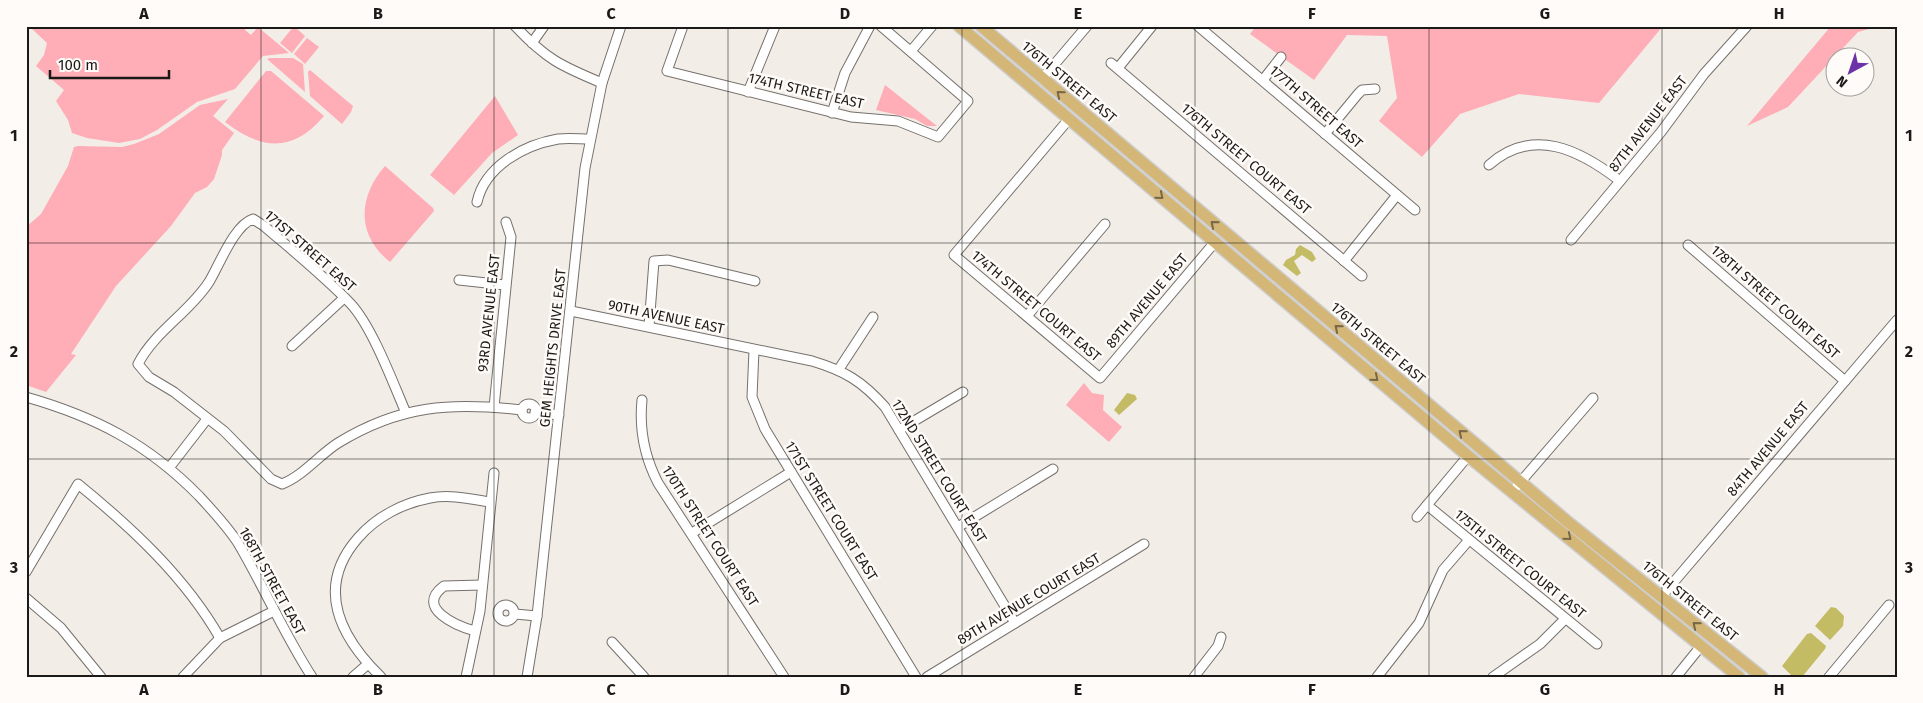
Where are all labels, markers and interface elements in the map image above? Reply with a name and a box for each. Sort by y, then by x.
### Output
text: A [138,4,149,23]
text: B [373,4,383,23]
text: C [606,4,616,23]
text: D [840,4,850,23]
text: E [1074,4,1082,23]
text: F [1308,4,1316,23]
text: G [1540,4,1550,23]
text: H [1774,4,1784,23]
street label: 176TH STREET EAST [1018,37,1120,127]
scale bar [50,48,169,80]
north arrow [1826,48,1876,98]
text: 100 m [58,56,98,74]
street label: 177TH STREET EAST [1266,62,1367,153]
street label: 174TH STREET EAST [747,69,866,113]
street label: 87TH AVENUE EAST [1605,72,1691,175]
text: N [1833,72,1851,91]
one-way arrow [1057,91,1066,100]
street label: 176TH STREET COURT EAST [1178,100,1315,219]
text: 1 [10,126,18,145]
text: 1 [1905,126,1913,145]
one-way arrow [1154,190,1163,199]
street label: 171ST STREET EAST [261,207,360,296]
one-way arrow [1210,220,1219,229]
street label: 178TH STREET COURT EAST [1707,242,1843,363]
street label: 174TH STREET COURT EAST [968,247,1105,366]
street label: 89TH AVENUE EAST [1102,250,1192,352]
street label: 93RD AVENUE EAST [474,252,504,373]
street label: GEM HEIGHTS DRIVE EAST [536,267,570,428]
street label: 90TH AVENUE EAST [606,296,726,338]
street label: 176TH STREET EAST [1327,298,1429,388]
one-way arrow [1335,326,1344,334]
text: 2 [10,342,18,361]
text: 2 [1905,342,1913,361]
one-way arrow [1370,372,1379,381]
street label: 172ND STREET COURT EAST [888,396,991,547]
street label: 84TH AVENUE EAST [1724,398,1813,500]
one-way arrow [1459,429,1468,438]
street label: 171ST STREET COURT EAST [781,438,881,584]
street label: 170TH STREET COURT EAST [658,462,762,610]
street label: 175TH STREET COURT EAST [1451,506,1590,623]
street label: 168TH STREET EAST [235,524,309,638]
one-way arrow [1562,532,1571,540]
street label: 89TH AVENUE COURT EAST [954,549,1104,648]
street label: 176TH STREET EAST [1639,557,1742,645]
text: 3 [9,558,18,577]
text: 3 [1904,558,1913,577]
one-way arrow [1693,622,1702,630]
text: A [138,680,149,699]
text: B [373,680,383,699]
text: C [606,680,616,699]
text: D [840,680,850,699]
text: E [1074,680,1082,699]
text: F [1308,680,1316,699]
text: G [1540,680,1550,699]
text: H [1774,680,1784,699]

